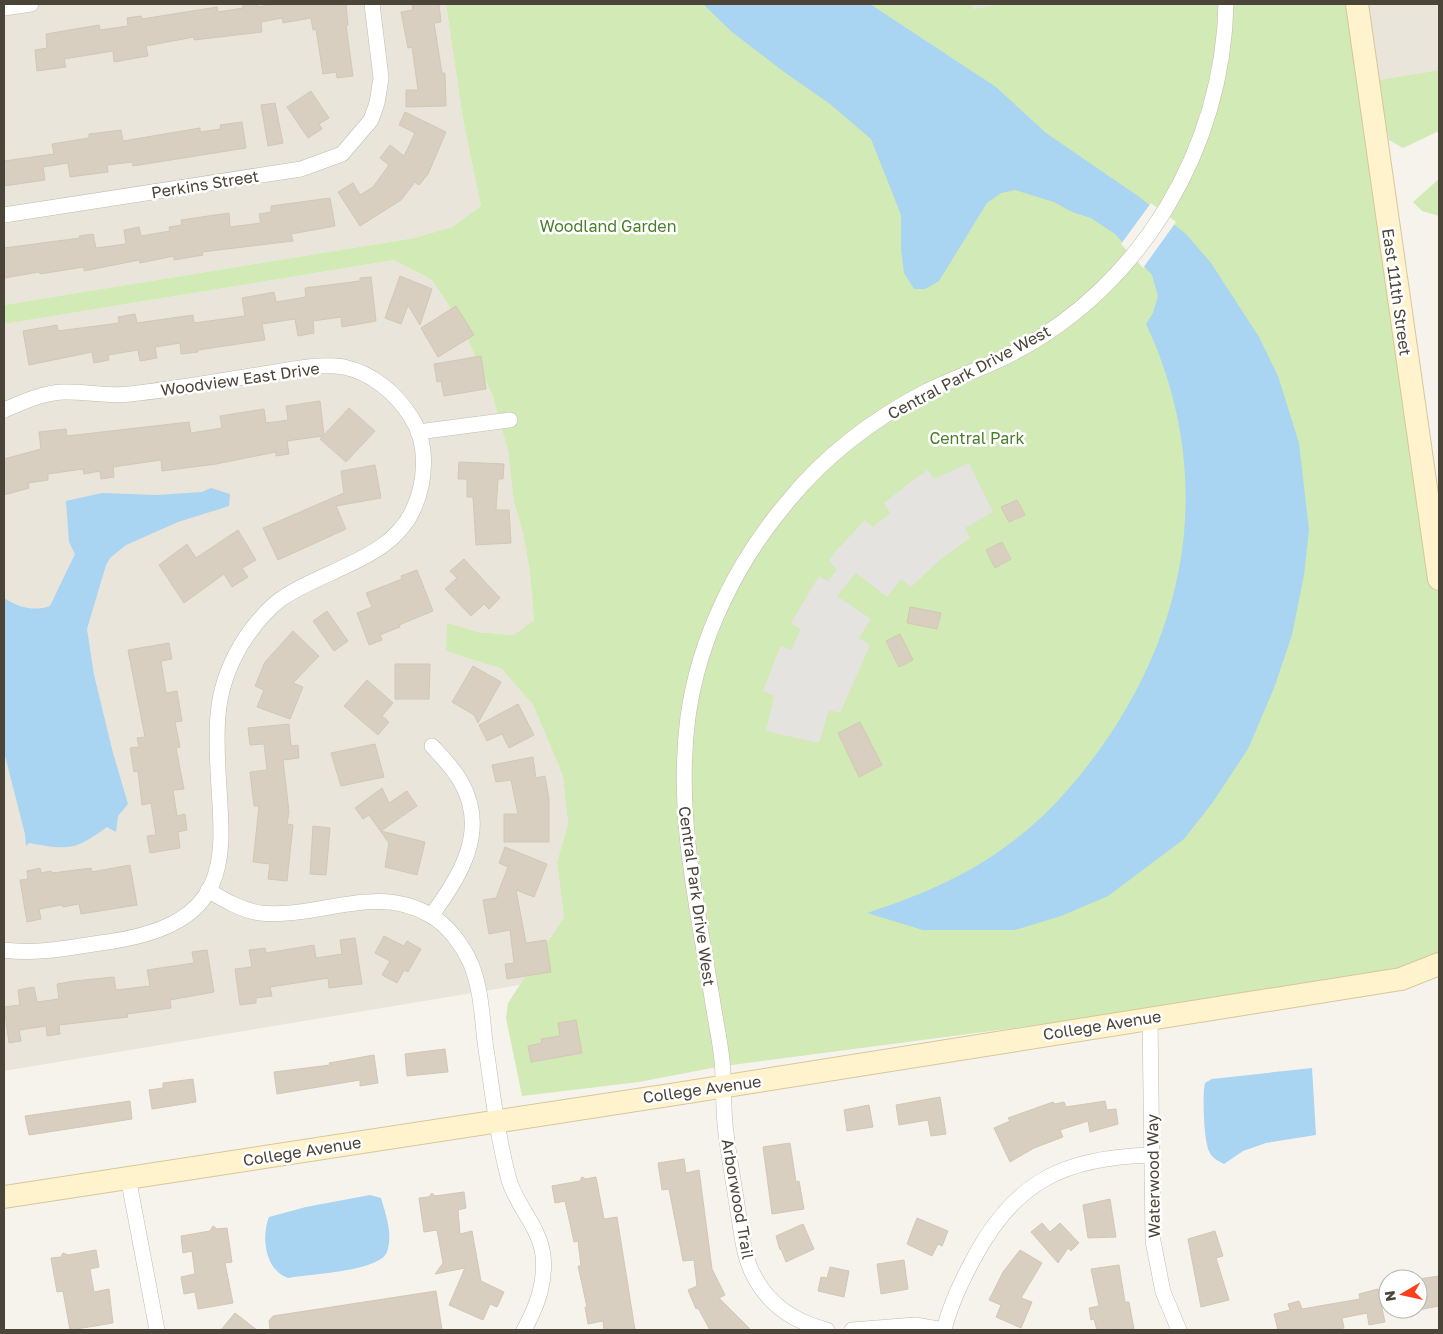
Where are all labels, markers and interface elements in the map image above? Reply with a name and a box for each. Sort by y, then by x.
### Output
street label: Perkins Street [150,166,260,202]
park label: Woodland Garden [540,216,676,236]
street label: East 111th Street [1378,227,1416,357]
street label: Central Park Drive West [884,321,1054,423]
street label: Woodview East Drive [159,358,321,400]
park label: Central Park [929,428,1025,448]
street label: Central Park Drive West [674,805,720,987]
street label: College Avenue [1041,1006,1163,1044]
street label: College Avenue [641,1071,763,1107]
street label: Waterwood Way [1142,1114,1164,1238]
street label: College Avenue [241,1132,363,1170]
street label: Arborwood Trail [718,1137,758,1261]
north arrow [1378,1269,1428,1319]
text: N [1380,1290,1399,1303]

